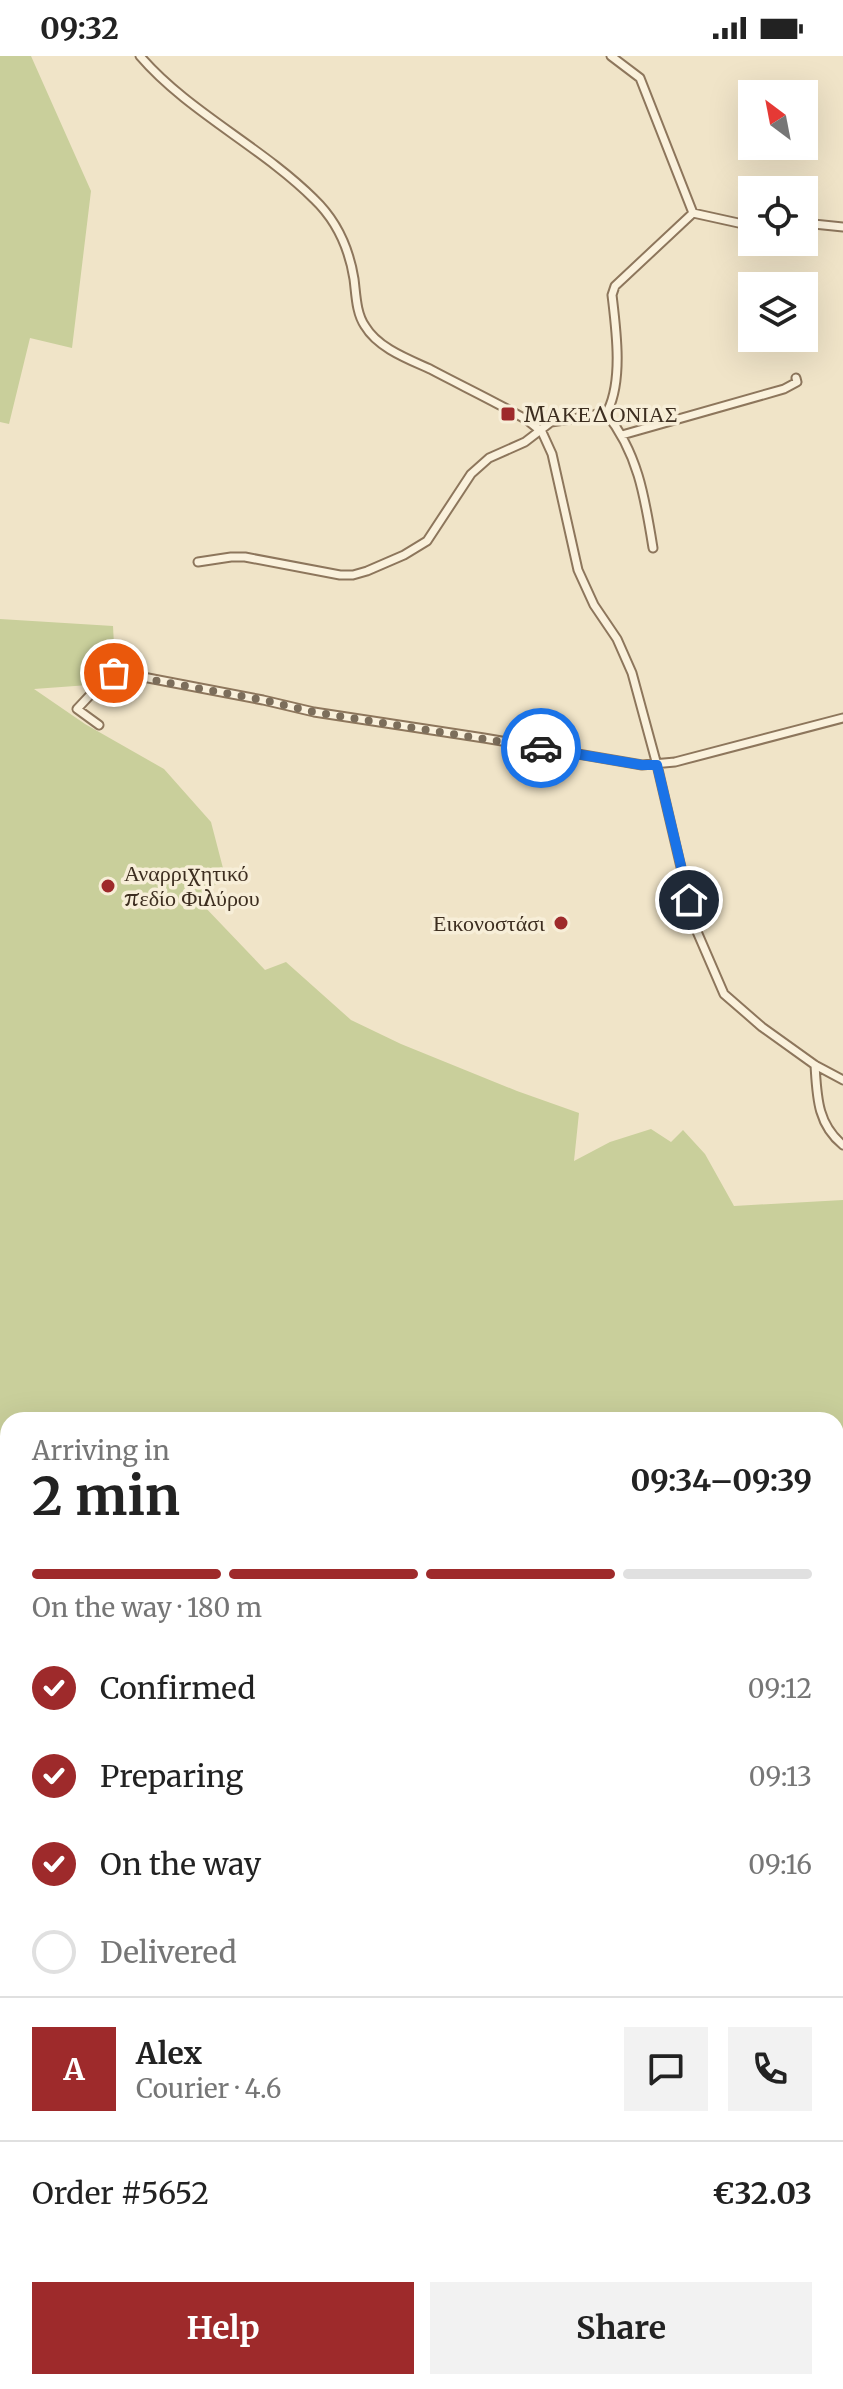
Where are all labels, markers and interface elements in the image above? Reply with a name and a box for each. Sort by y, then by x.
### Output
text: 09:32 [40,9,119,47]
north arrow [738,80,818,160]
map controls [738,80,818,352]
button: locate [738,176,818,256]
button: layers [738,272,818,352]
place label: ΜΑΚΕΔΟΝΙΑΣ [524,400,678,428]
marker: ΜΑΚΕΔΟΝΙΑΣ [499,405,517,423]
pin [80,639,148,707]
icon: bag [92,651,136,695]
courier [501,708,581,788]
icon: car [519,726,563,770]
place label: Αναρριχητικό πεδίο Φιλύρου [124,859,260,912]
pin [655,866,723,934]
marker: Αναρριχητικό πεδίο Φιλύρου [99,877,117,895]
icon: home [667,878,711,922]
place label: Εικονοστάσι [433,909,545,937]
marker: Εικονοστάσι [552,914,570,932]
text: Arriving in [32,1434,170,1467]
text: 09:34–09:39 [630,1461,812,1499]
text: 2 min [32,1464,180,1529]
text: On the way · 180 m [32,1591,262,1624]
icon: check [32,1666,76,1710]
text: Confirmed [100,1669,255,1707]
text: 09:12 [748,1672,812,1705]
icon: check [32,1754,76,1798]
text: Preparing [100,1757,243,1795]
text: 09:13 [749,1760,812,1793]
icon: check [32,1842,76,1886]
text: On the way [100,1845,261,1883]
text: 09:16 [748,1848,812,1881]
text: Delivered [100,1933,237,1971]
button: chat [624,2027,708,2111]
button: phone [728,2027,812,2111]
text: Alex [136,2034,202,2072]
text: A [63,2050,85,2088]
text: Courier · 4.6 [136,2072,282,2105]
text: Order #5652 [32,2174,209,2212]
text: €32.03 [712,2174,812,2212]
button: Help [32,2282,414,2374]
button: Share [430,2282,812,2374]

